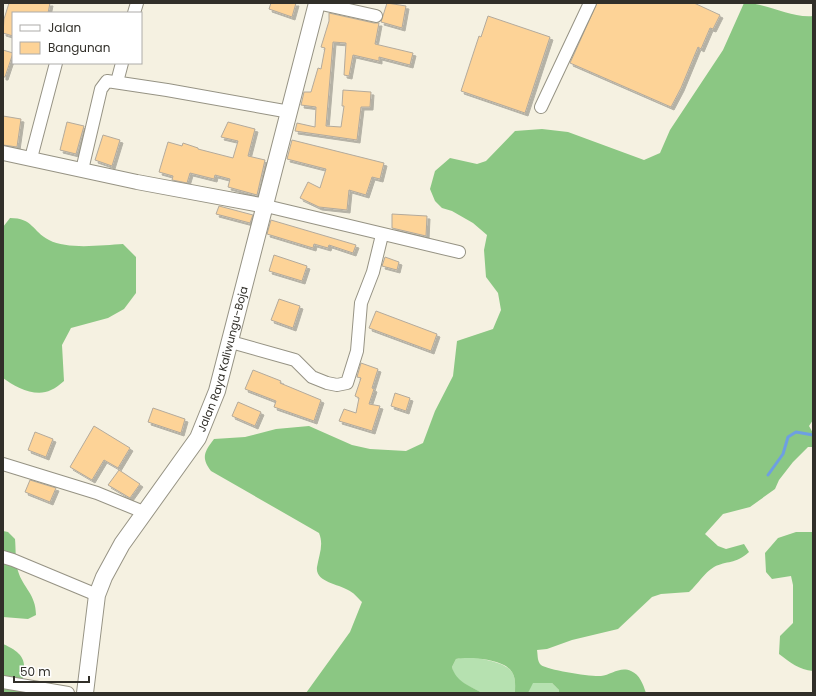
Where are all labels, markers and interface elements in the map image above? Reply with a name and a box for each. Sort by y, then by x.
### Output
legend [12,12,142,64]
text: Jalan [48,19,81,36]
text: Bangunan [48,39,110,56]
street label: Jalan Raya Kaliwungu-Boja [193,285,252,434]
scale bar [14,658,89,684]
text: 50 m [20,663,51,680]

